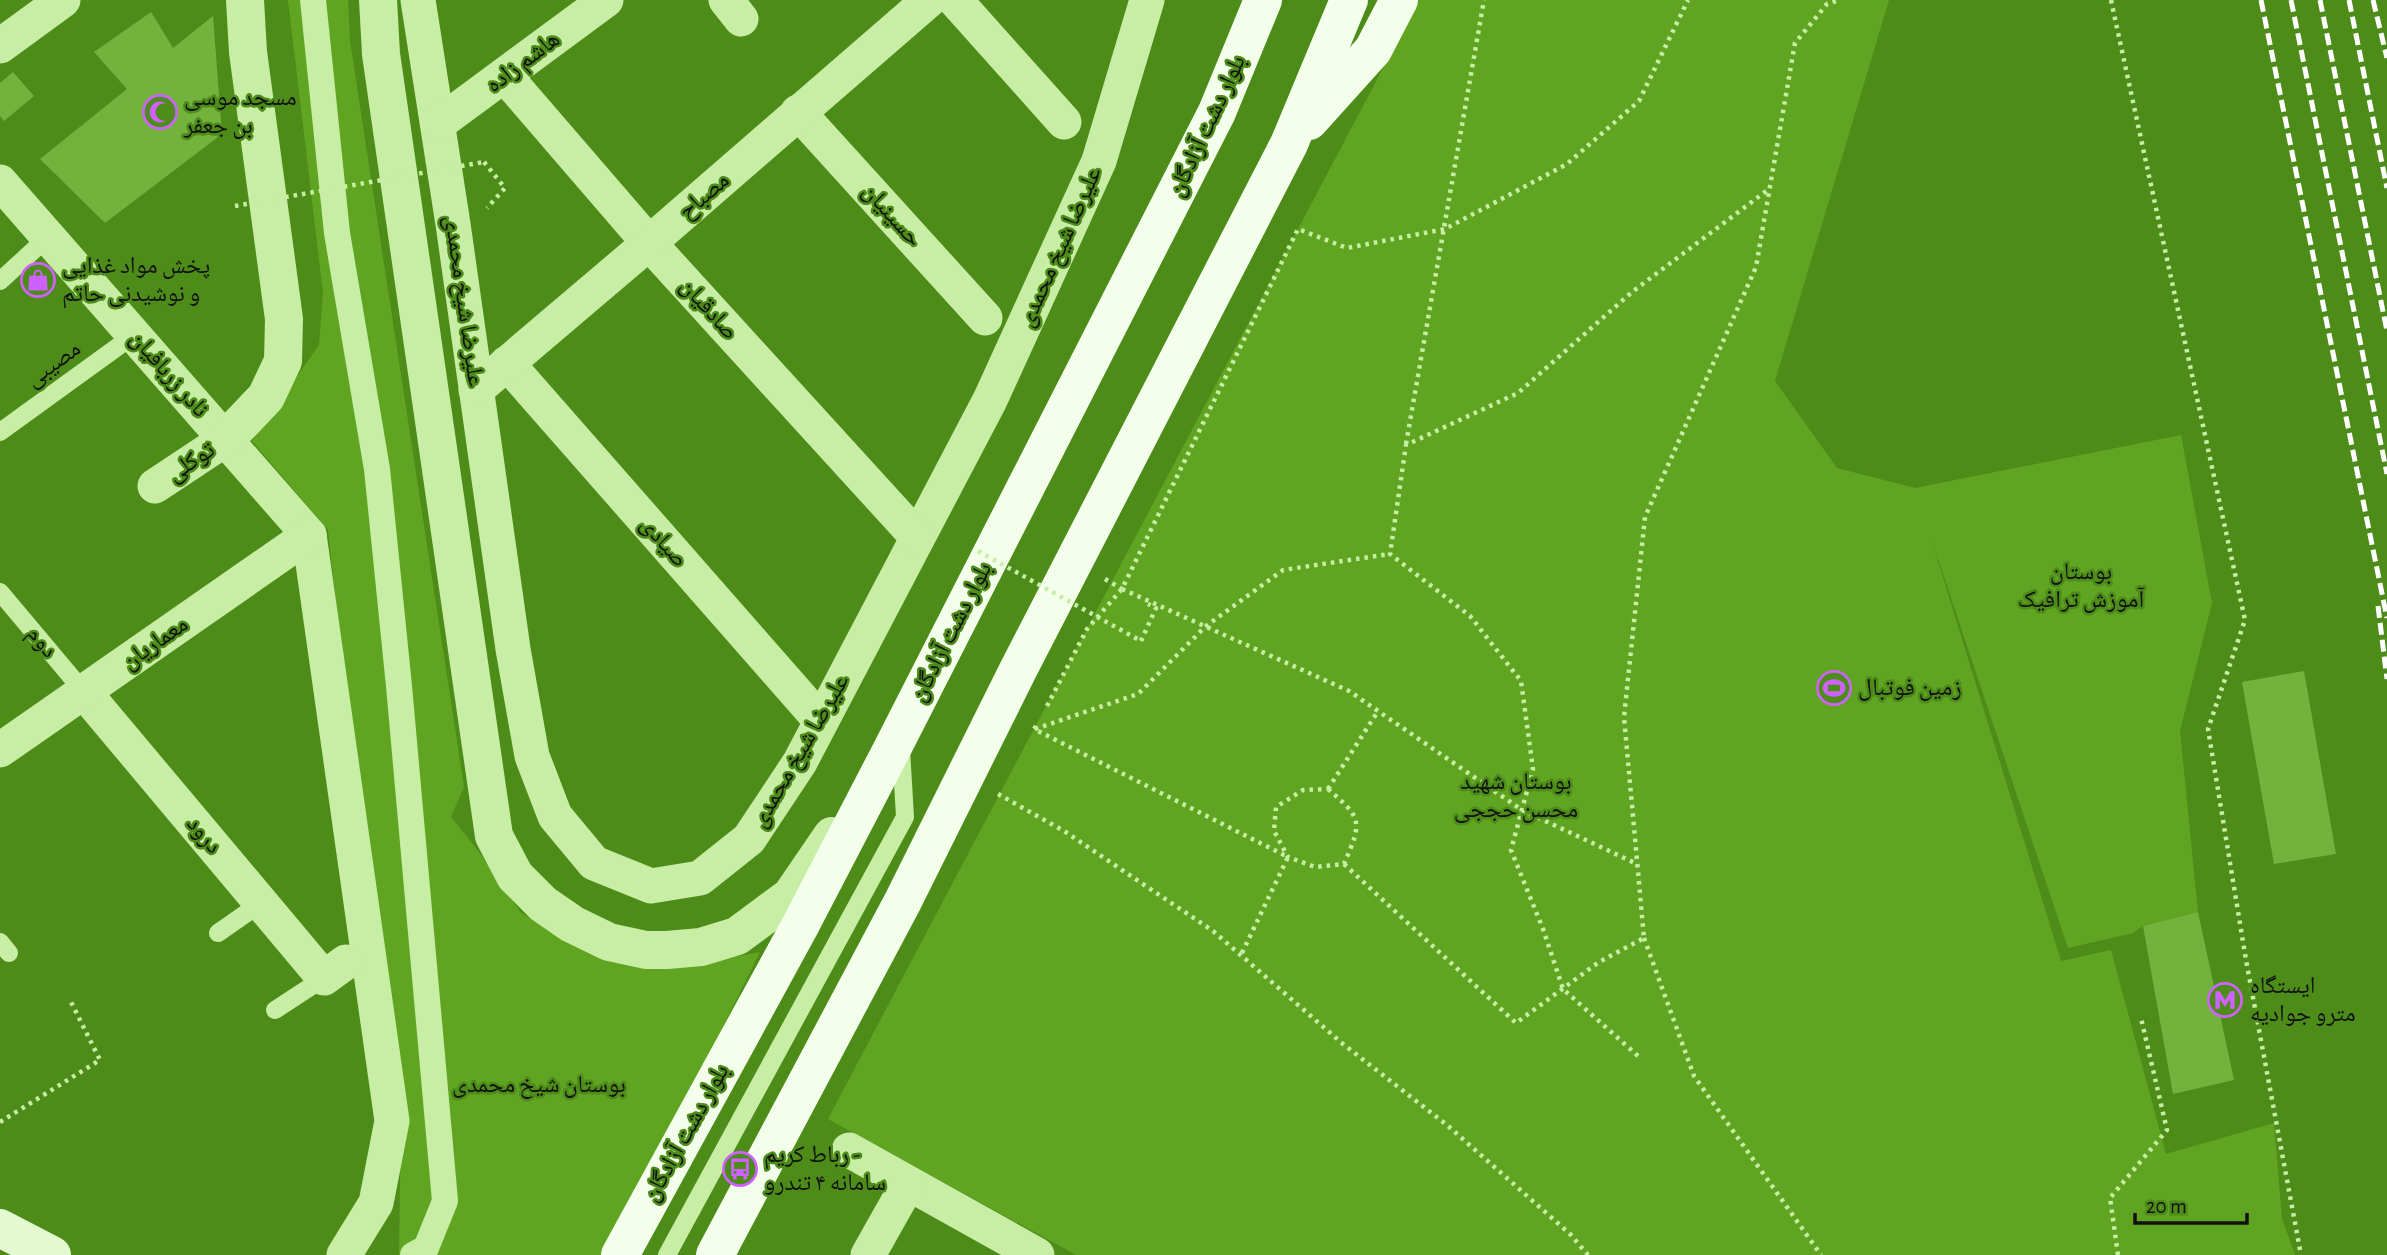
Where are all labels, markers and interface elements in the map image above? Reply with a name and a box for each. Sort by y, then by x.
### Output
street label: هاشم زاده [482,27,566,100]
street label: بلوار دشت آزادگان [1163,51,1251,201]
place label: مسجد موسی بن جعفر [183,86,297,139]
mosque icon: مسجد موسی بن جعفر [141,93,179,131]
street label: علیرضا شیخ محمدی [1014,163,1108,332]
street label: مصباح [674,168,735,226]
street label: حسینیان [857,179,926,252]
street label: علیرضا شیخ محمدی [438,214,488,388]
place label: پخش مواد غذایی و نوشیدنی حاتم [62,254,210,309]
shop icon: پخش مواد غذایی و نوشیدنی حاتم [19,261,57,299]
street label: صادقیان [675,274,743,345]
street label: نادر زربافیان [124,326,213,422]
street label: مصیبی [21,336,86,393]
street label: توکلی [163,438,220,487]
street label: صیادی [635,512,692,573]
street label: بلوار دشت آزادگان [905,558,997,706]
park label: بوستان آموزش ترافیک [2018,560,2145,613]
street label: معماریان [118,612,193,675]
street label: دوم [20,622,62,664]
sports icon: زمین فوتبال [1815,669,1853,707]
street label: علیرضا شیخ محمدی [746,670,855,833]
place label: زمین فوتبال [1858,676,1962,701]
park label: بوستان شهید محسن حججی [1454,770,1578,823]
street label: درود [182,812,226,858]
place label: ایستگاه مترو جوادیه [2250,974,2356,1026]
metro station icon: ایستگاه مترو جوادیه [2206,981,2244,1019]
street label: بلوار دشت آزادگان [638,1060,734,1206]
park label: بوستان شیخ محمدی [452,1073,626,1099]
place label: رباط کریم - سامانه ۴ تندرو [764,1143,886,1195]
bus stop icon: رباط کریم - سامانه ۴ تندرو [721,1150,759,1188]
scale bar [2135,1182,2247,1226]
text: 20 m [2146,1196,2187,1217]

